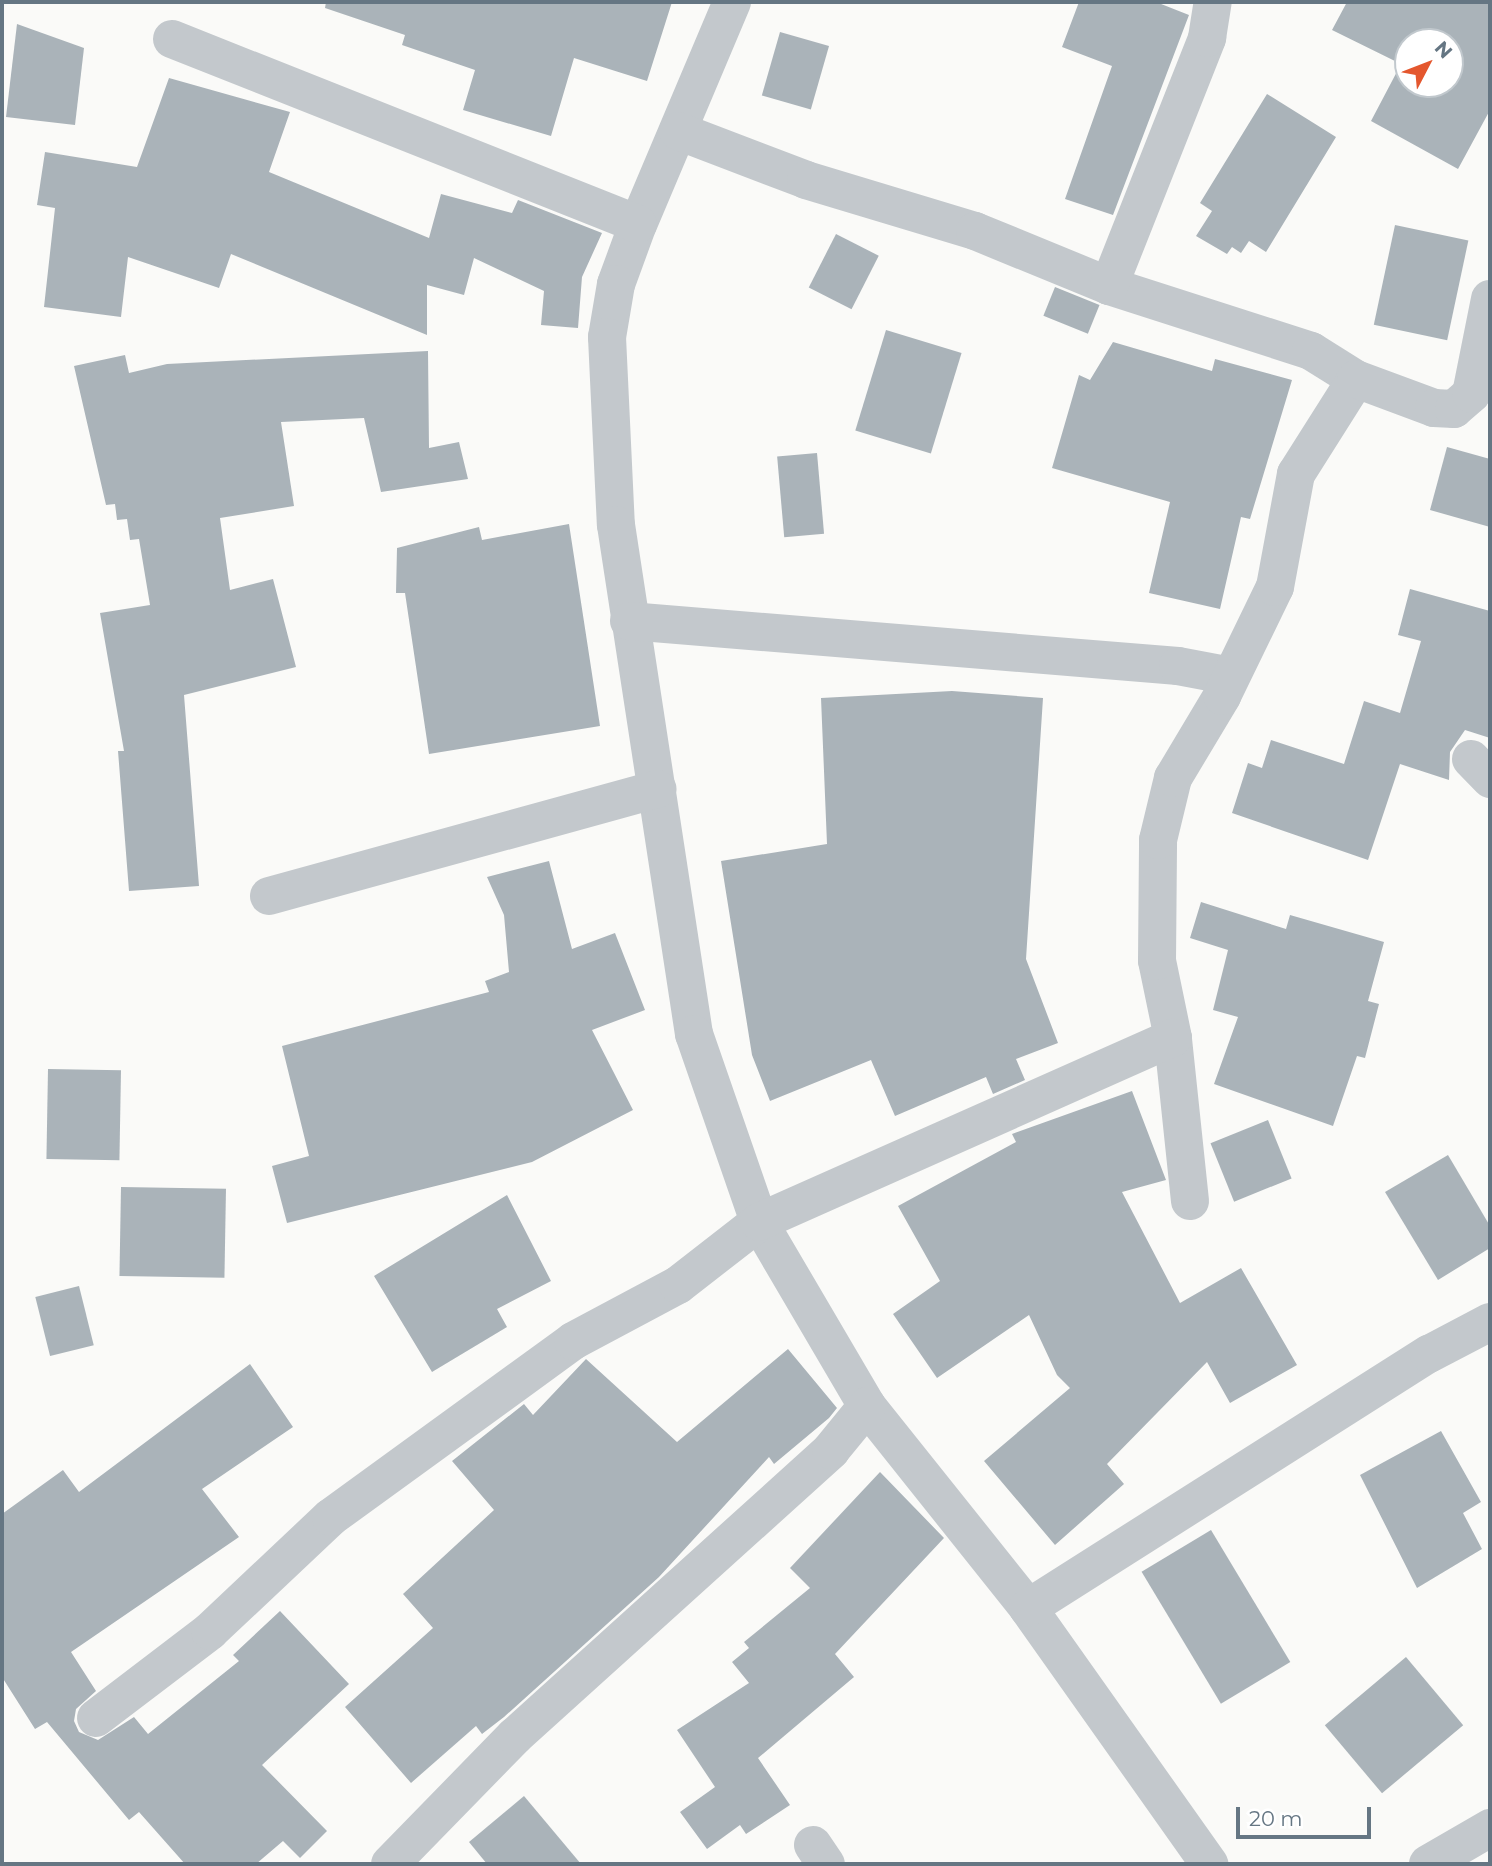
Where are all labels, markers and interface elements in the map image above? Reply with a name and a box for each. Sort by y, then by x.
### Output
north arrow [1394,28,1464,98]
text: N [1430,37,1457,63]
scale bar [1240,1792,1375,1836]
text: 20 m [1249,1806,1303,1831]

